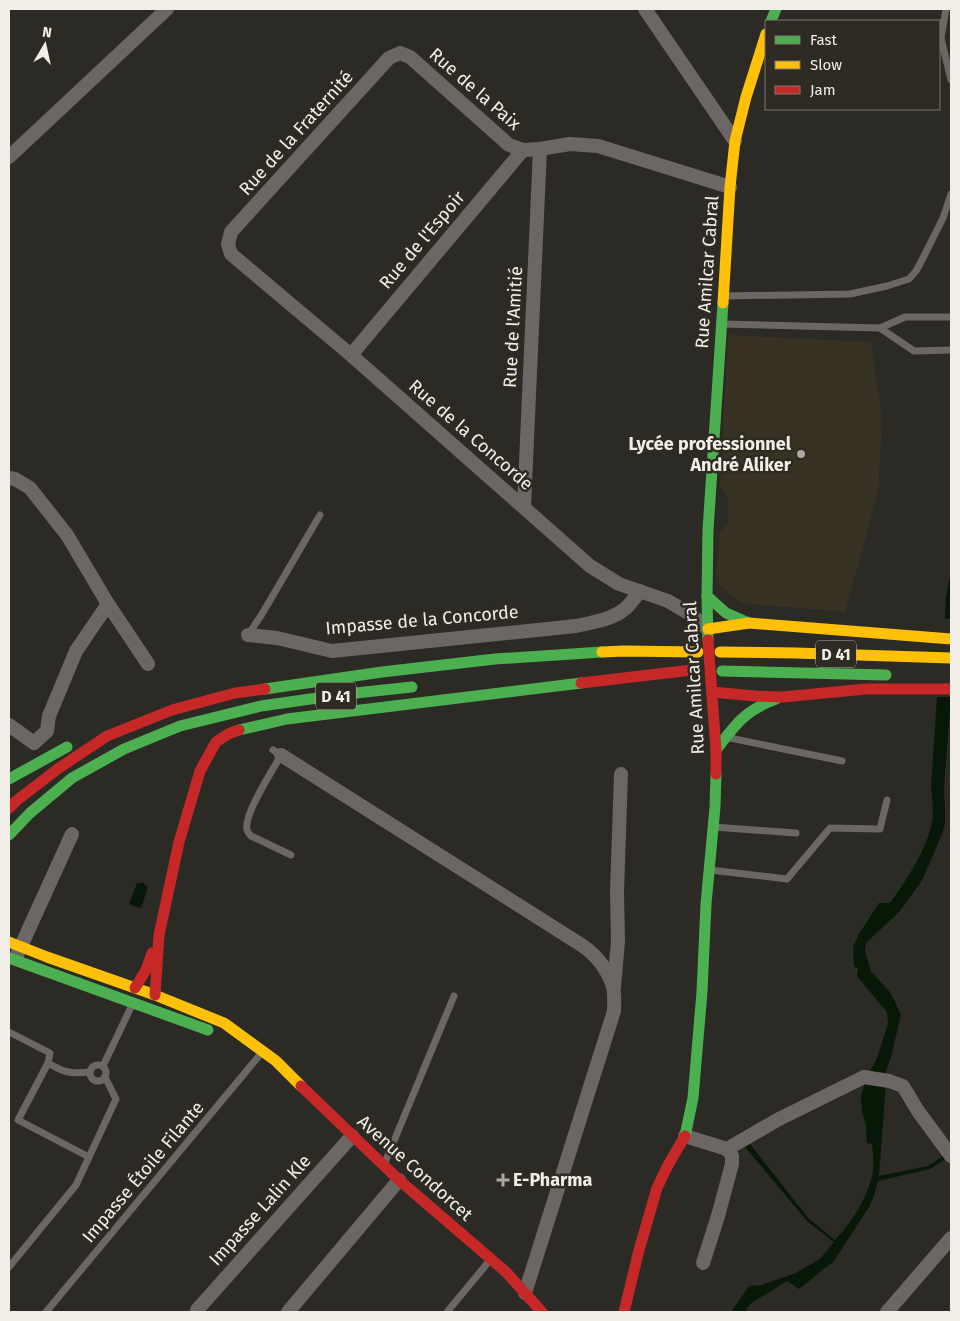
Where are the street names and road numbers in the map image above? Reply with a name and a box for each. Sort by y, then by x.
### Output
street label: Rue de la Paix [425,43,525,135]
street label: Rue de la Fraternité [234,66,358,200]
street label: Rue de l'Espoir [375,186,469,294]
street label: Rue Amilcar Cabral [691,195,723,349]
street label: Rue de l'Amitié [499,266,527,388]
street label: Rue de la Concorde [404,375,538,495]
street label: Impasse de la Concorde [325,601,519,639]
street label: Rue Amilcar Cabral [679,601,709,755]
road number: D 41 [816,641,856,668]
road number: D 41 [316,682,356,709]
street label: Impasse Étoile Filante [77,1096,209,1247]
street label: Avenue Condorcet [353,1110,478,1226]
street label: Impasse Lalin Kle [204,1150,316,1270]

